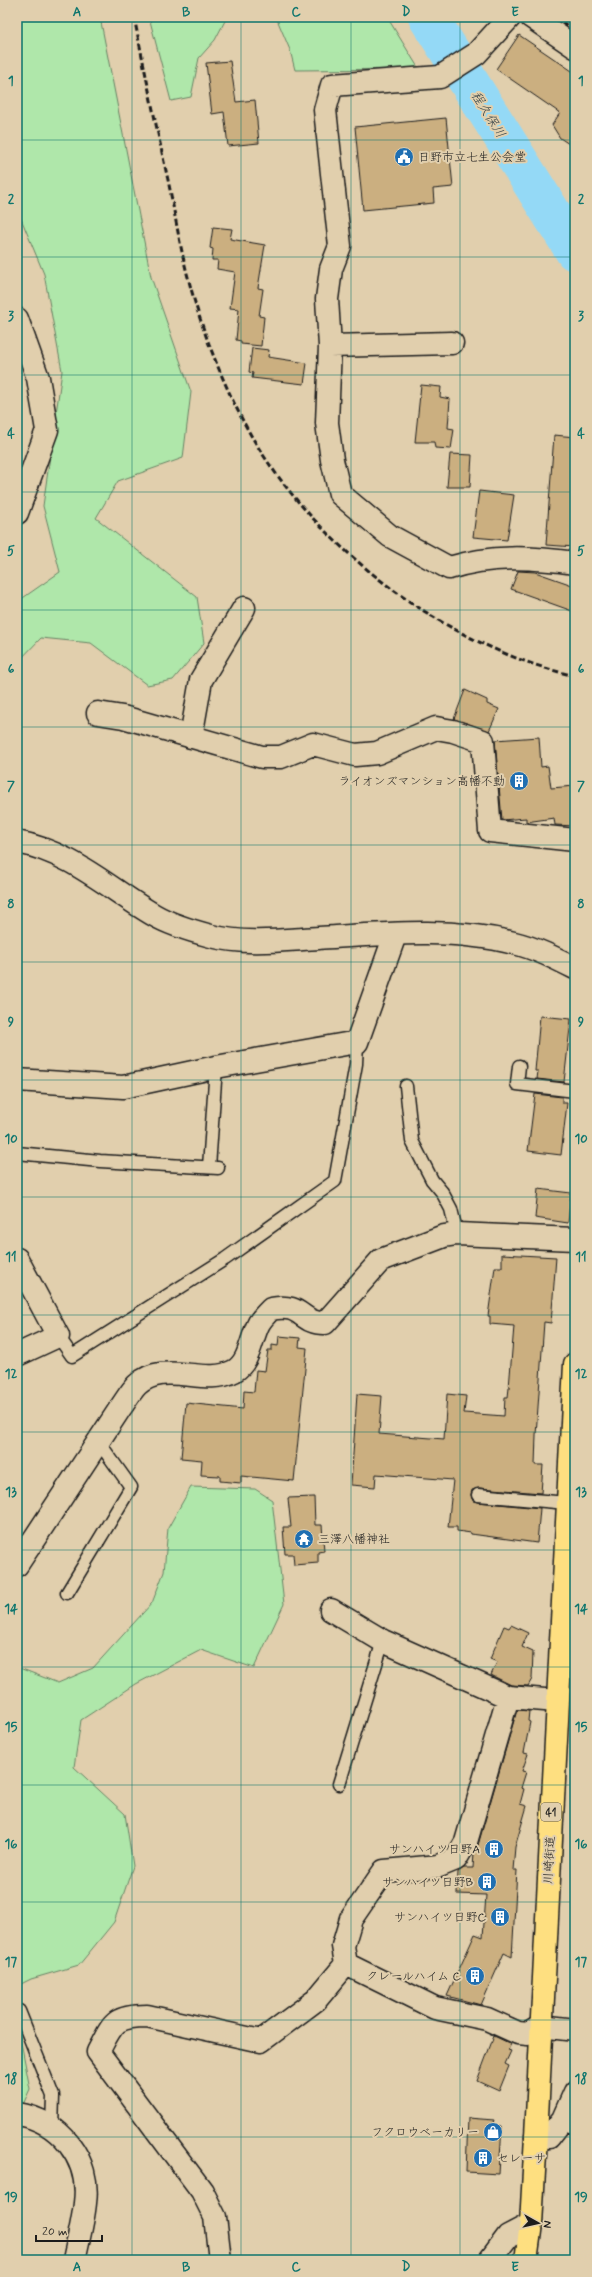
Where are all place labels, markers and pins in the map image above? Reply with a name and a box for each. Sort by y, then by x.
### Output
public building icon: 日野市立七生公会堂 [393,146,415,168]
place label: 日野市立七生公会堂 [418,150,526,166]
building icon: ライオンズマンション高幡不動 [508,770,530,792]
place label: ライオンズマンション高幡不動 [338,774,505,790]
temple icon: 三澤八幡神社 [293,1528,315,1550]
place label: 三澤八幡神社 [318,1532,390,1548]
building icon: サンハイツ日野A [483,1838,505,1860]
place label: サンハイツ日野A [389,1842,480,1858]
building icon: サンハイツ日野B [476,1871,498,1893]
place label: サンハイツ日野B [382,1875,473,1891]
building icon: サンハイツ日野C [489,1906,511,1928]
place label: サンハイツ日野C [394,1910,486,1926]
building icon: クレールハイム C [464,1965,486,1987]
place label: クレールハイム C [366,1969,461,1985]
shop icon: フクロウベーカリー [482,2121,504,2143]
place label: フクロウベーカリー [371,2125,479,2141]
building icon: セレーサ [472,2147,494,2169]
place label: セレーサ [497,2151,546,2167]

